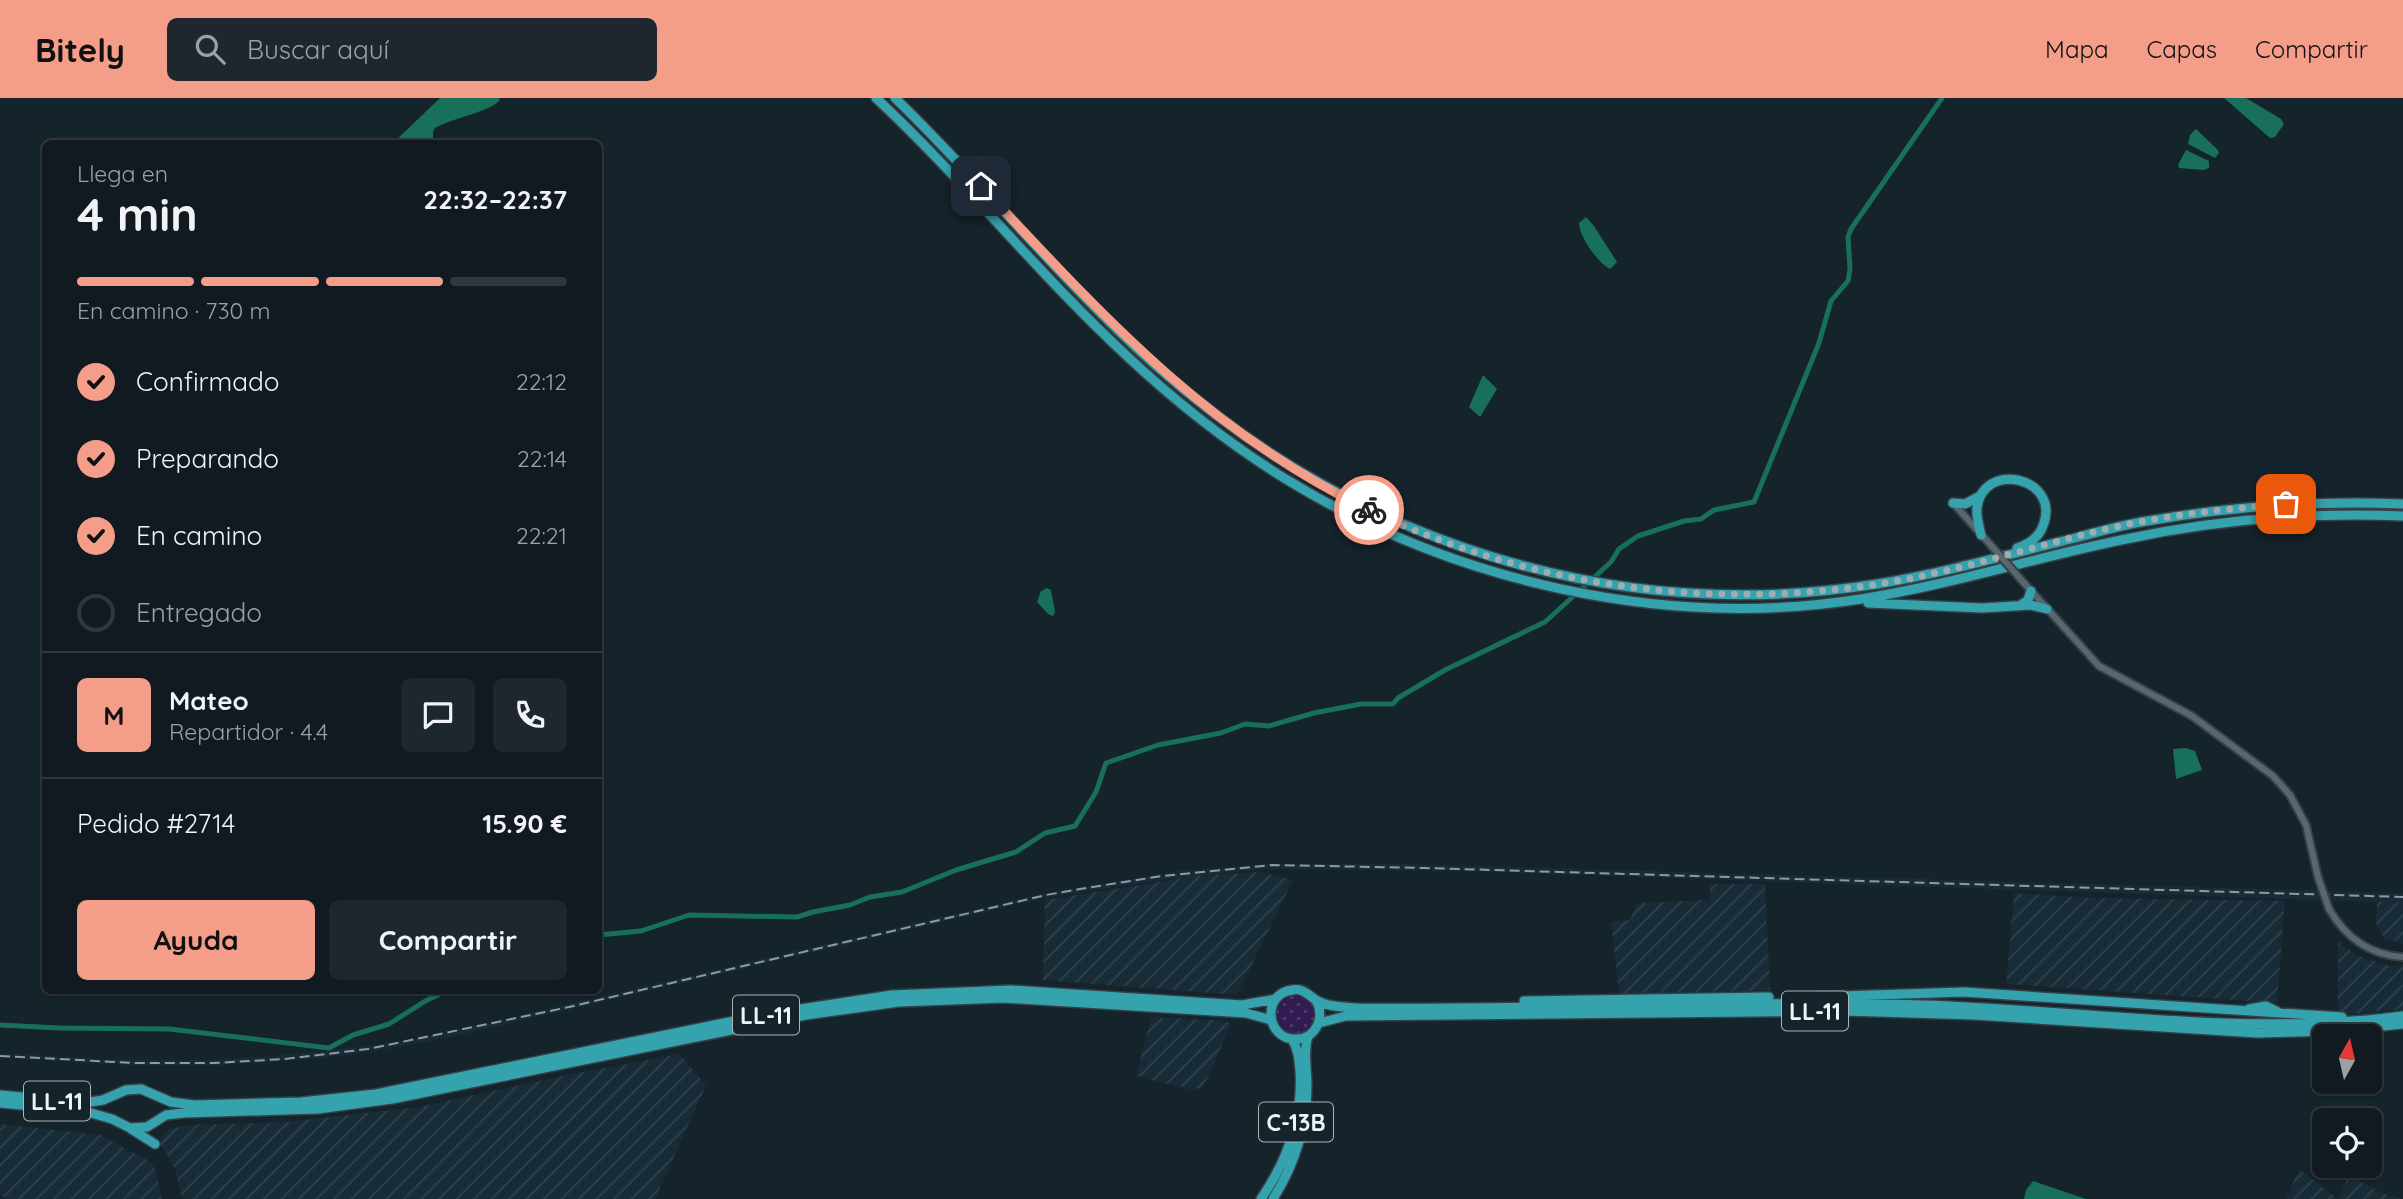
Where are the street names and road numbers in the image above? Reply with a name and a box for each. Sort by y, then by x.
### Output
road number: LL-11 [1782,991,1848,1030]
road number: LL-11 [733,996,799,1034]
road number: LL-11 [24,1082,90,1120]
road number: C-13B [1259,1102,1333,1142]

